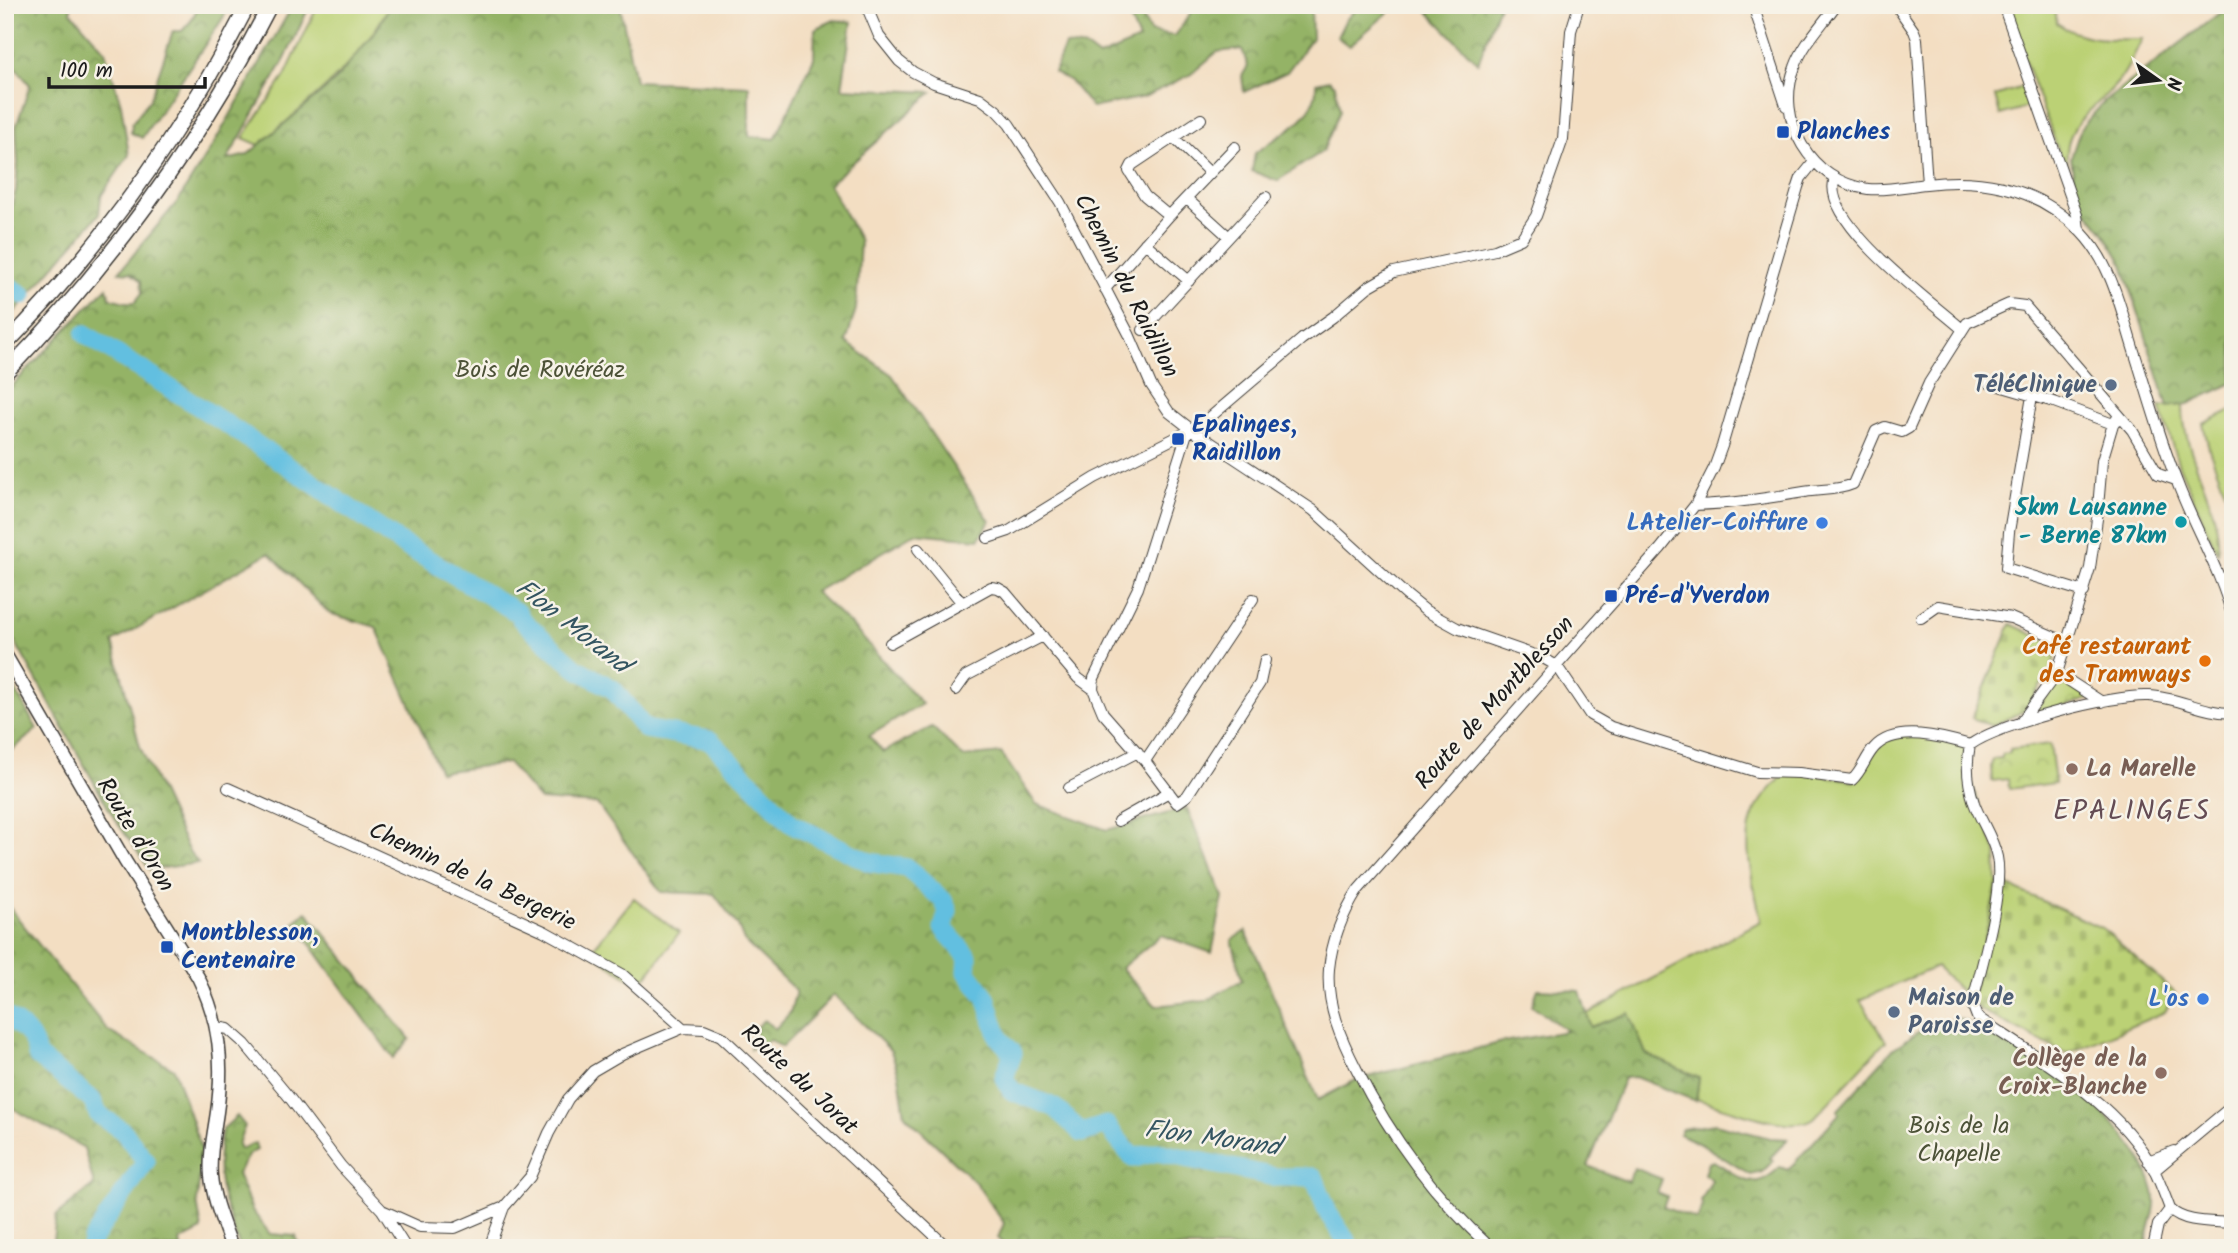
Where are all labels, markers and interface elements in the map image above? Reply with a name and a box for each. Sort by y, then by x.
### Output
scale bar [49,46,205,90]
north arrow [2122,46,2192,116]
text: 100 m [60,55,113,88]
text: N [2157,74,2189,93]
place label: Planches [1797,113,1890,152]
marker: Planches [1775,124,1791,140]
street label: Chemin du Raidillon [1063,187,1189,385]
park label: Bois de Rovéréaz [455,351,625,390]
place label: TéléClinique [1973,366,2097,405]
marker: TéléClinique [2103,377,2119,393]
place label: Epalinges, Raidillon [1192,406,1297,473]
marker: Epalinges, Raidillon [1170,431,1186,447]
place label: 5km Lausanne - Berne 87km [2014,489,2167,556]
place label: LAtelier-Coiffure [1627,504,1808,543]
marker: 5km Lausanne - Berne 87km [2173,514,2189,530]
marker: LAtelier-Coiffure [1814,515,1830,531]
water label: Flon Morand [505,569,643,689]
place label: Pré-d'Yverdon [1625,577,1770,616]
marker: Pré-d'Yverdon [1603,588,1619,604]
street label: Route de Montblesson [1406,607,1584,799]
place label: Café restaurant des Tramways [2022,628,2192,695]
marker: Café restaurant des Tramways [2197,653,2213,669]
place label: La Marelle [2086,750,2196,789]
marker: La Marelle [2064,761,2080,777]
street label: Route d'Oron [85,770,185,900]
district label: EPALINGES [2053,789,2211,834]
street label: Chemin de la Bergerie [362,812,582,942]
place label: Montblesson, Centenaire [181,914,319,981]
marker: Montblesson, Centenaire [159,939,175,955]
place label: Maison de Paroisse [1908,979,2014,1046]
place label: L'os [2148,980,2189,1019]
marker: L'os [2195,991,2211,1007]
marker: Maison de Paroisse [1886,1004,1902,1020]
street label: Route du Jorat [731,1015,868,1146]
place label: Collège de la Croix-Blanche [1998,1040,2147,1107]
marker: Collège de la Croix-Blanche [2153,1065,2169,1081]
park label: Bois de la Chapelle [1908,1107,2010,1174]
water label: Flon Morand [1142,1109,1288,1170]

